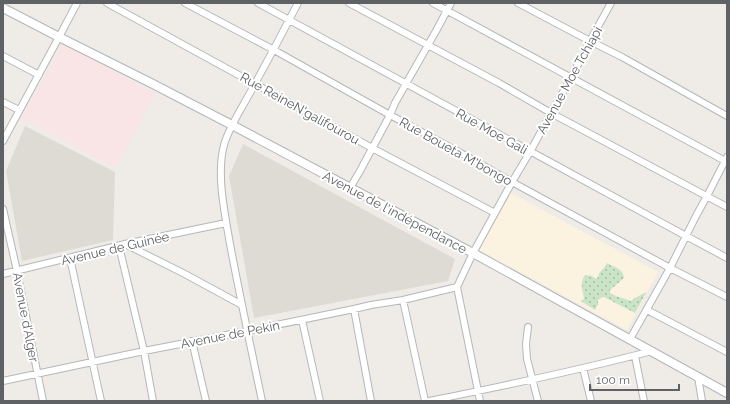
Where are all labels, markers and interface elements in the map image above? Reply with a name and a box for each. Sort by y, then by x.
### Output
street label: Avenue Moe Tchiapi [534,24,605,137]
street label: Rue ReineN'galifourou [237,69,362,148]
street label: Rue Moe Gali [453,106,530,157]
street label: Rue Boueta M'bongo [397,114,515,189]
street label: Avenue de l'indépendance [320,168,470,257]
street label: Avenue de Guinée [60,229,171,268]
street label: Avenue d'Alger [9,271,42,364]
street label: Avenue de Pekin [179,318,281,351]
scale bar [590,366,679,392]
text: 100 m [596,373,630,387]

